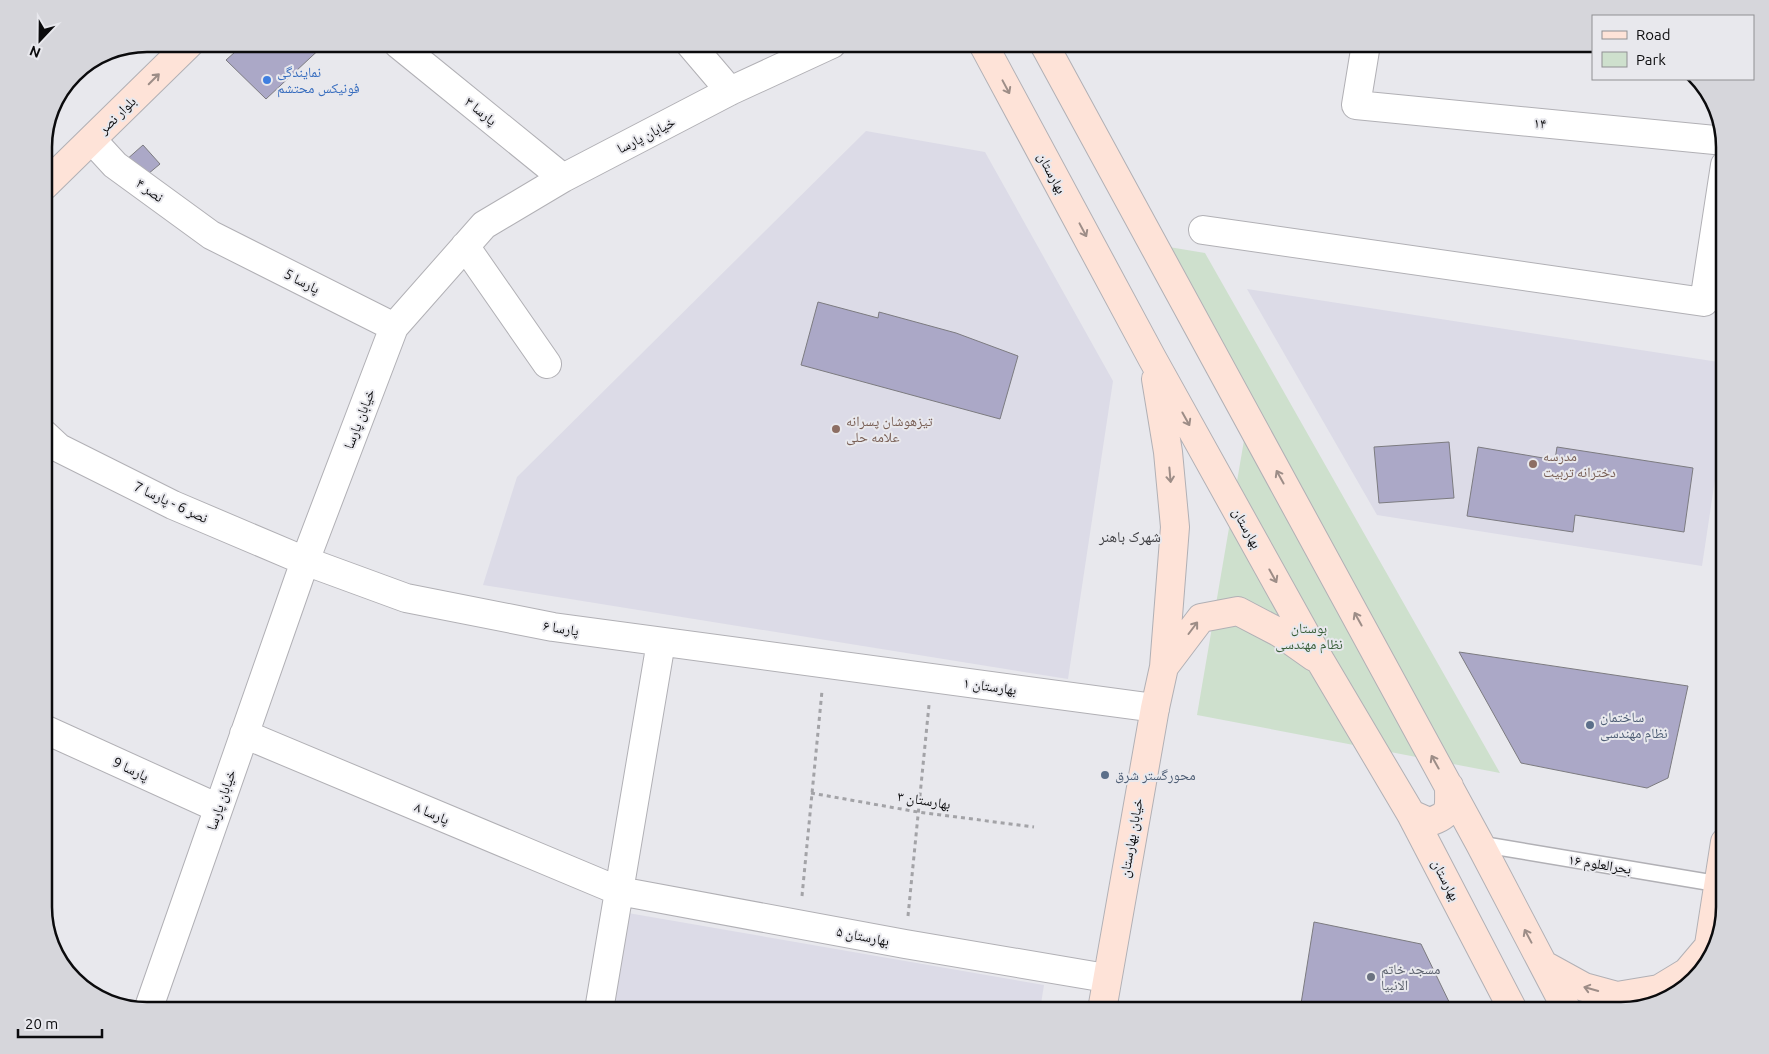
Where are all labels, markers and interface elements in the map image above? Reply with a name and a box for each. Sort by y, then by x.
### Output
north arrow [15,15,65,65]
legend [1592,15,1754,80]
text: Road [1636,26,1671,43]
text: N [27,43,43,61]
text: Park [1636,51,1666,68]
place label: نمایندگی فونیکس محتشم [277,64,360,98]
one-way arrow [148,72,160,85]
marker: نمایندگی فونیکس محتشم [261,74,273,86]
one-way arrow [1001,79,1011,94]
street label: بلوار نصر [94,93,140,138]
street label: پارسا ۳ [461,93,500,130]
street label: خیابان پارسا [614,114,678,157]
street label: ۱۴ [1533,114,1547,132]
street label: بهارستان [1034,150,1069,197]
street label: نصر ۴ [133,175,167,206]
one-way arrow [1078,222,1088,237]
street label: پارسا 5 [281,265,323,298]
street label: خیابان پارسا [340,387,379,452]
one-way arrow [1181,411,1191,426]
place label: تیزهوشان پسرانه علامه حلی [846,413,933,446]
marker: تیزهوشان پسرانه علامه حلی [830,423,842,435]
place label: مدرسه دخترانه تربیت [1543,448,1616,481]
marker: مدرسه دخترانه تربیت [1527,458,1539,470]
one-way arrow [1165,467,1175,483]
one-way arrow [1275,469,1285,484]
street label: نصر 6 - پارسا 7 [131,478,211,527]
street label: بهارستان [1228,505,1265,552]
district label: شهرک باهنر [1098,528,1161,546]
one-way arrow [1269,568,1278,583]
one-way arrow [1352,612,1362,627]
street label: پارسا ۶ [542,617,580,640]
park label: بوستان نظام مهندسی [1275,620,1343,654]
one-way arrow [1188,622,1199,635]
street label: بهارستان ۱ [962,674,1018,699]
place label: ساختمان نظام مهندسی [1600,709,1668,743]
marker: ساختمان نظام مهندسی [1584,719,1596,731]
street label: پارسا 9 [110,754,152,785]
one-way arrow [1430,755,1440,770]
place label: محورگستر شرق [1115,767,1196,784]
street label: خیابان پارسا [203,768,240,833]
marker: محورگستر شرق [1099,769,1111,781]
street label: بهارستان ۳ [896,788,952,813]
street label: خیابان بهارستان [1116,797,1147,879]
street label: ۸ پارسا [412,799,452,828]
street label: بحرالعلوم ۱۶ [1567,851,1633,879]
street label: بهارستان [1428,857,1463,904]
street label: بهارستان ۵ [835,923,891,950]
one-way arrow [1523,929,1532,944]
place label: مسجد خاتم الانبیا [1381,961,1440,993]
marker: مسجد خاتم الانبیا [1365,971,1377,983]
one-way arrow [1583,983,1599,993]
scale bar [18,1006,101,1038]
text: 20 m [25,1015,58,1032]

